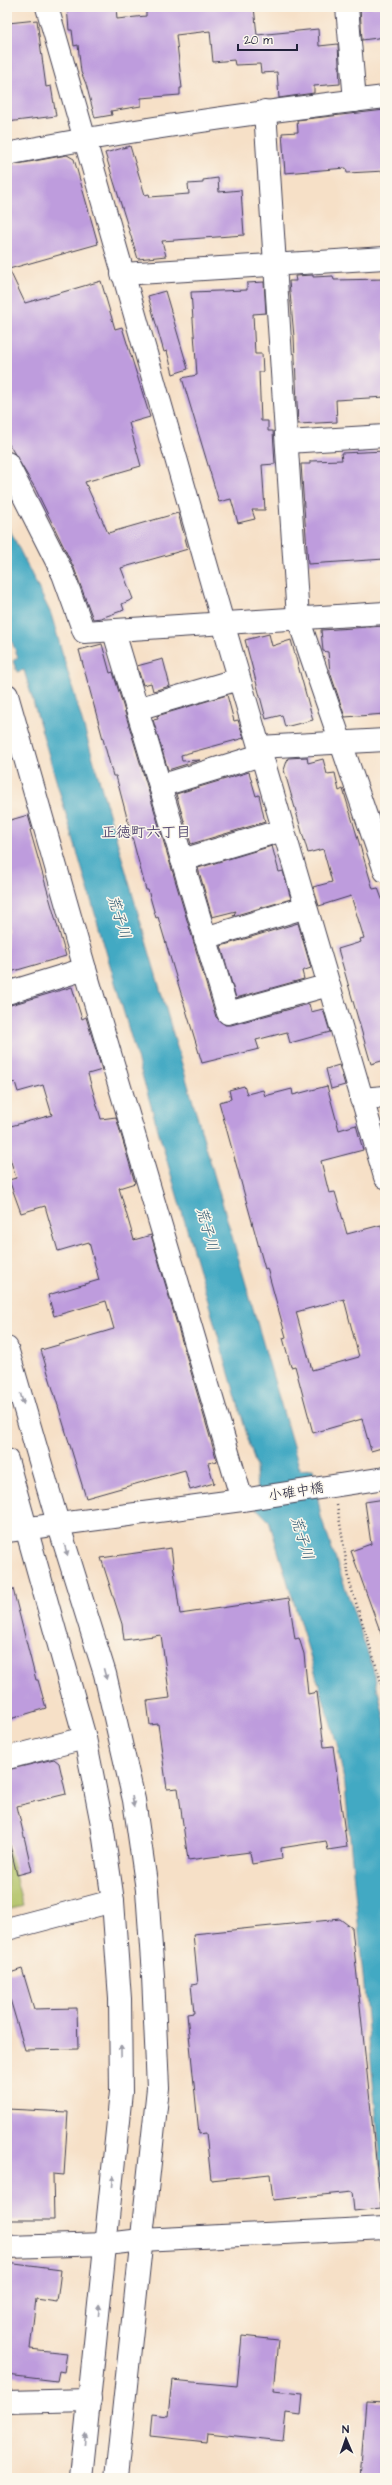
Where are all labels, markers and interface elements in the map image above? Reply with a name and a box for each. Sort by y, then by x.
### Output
scale bar [238,26,297,52]
text: 20 m [244,32,273,49]
district label: 正徳町六丁目 [101,822,191,843]
water label: 荒子川 [102,892,136,942]
water label: 荒子川 [191,1204,223,1254]
one-way arrow [19,1393,25,1405]
street label: 小碓中橋 [267,1478,325,1506]
water label: 荒子川 [285,1513,319,1563]
one-way arrow [63,1545,69,1557]
one-way arrow [102,1669,108,1681]
one-way arrow [131,1795,137,1807]
one-way arrow [117,2045,124,2057]
one-way arrow [109,2175,116,2187]
one-way arrow [96,2304,103,2316]
north arrow [326,2419,366,2459]
text: N [342,2422,349,2437]
one-way arrow [82,2433,89,2445]

